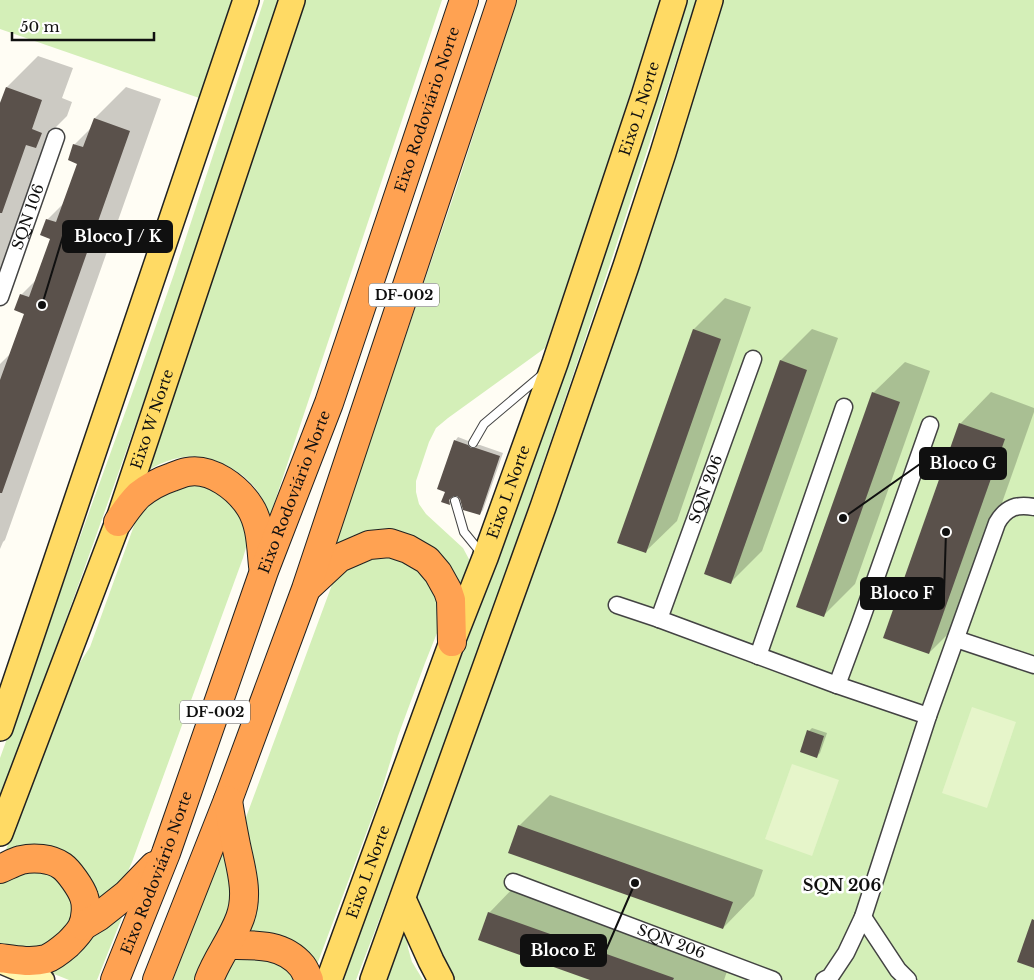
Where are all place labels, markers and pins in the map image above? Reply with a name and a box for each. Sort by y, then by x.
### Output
callout: Bloco J / K [63,221,172,252]
callout: Bloco G [920,448,1006,479]
callout: Bloco F [861,578,944,609]
callout: Bloco E [521,935,606,966]

